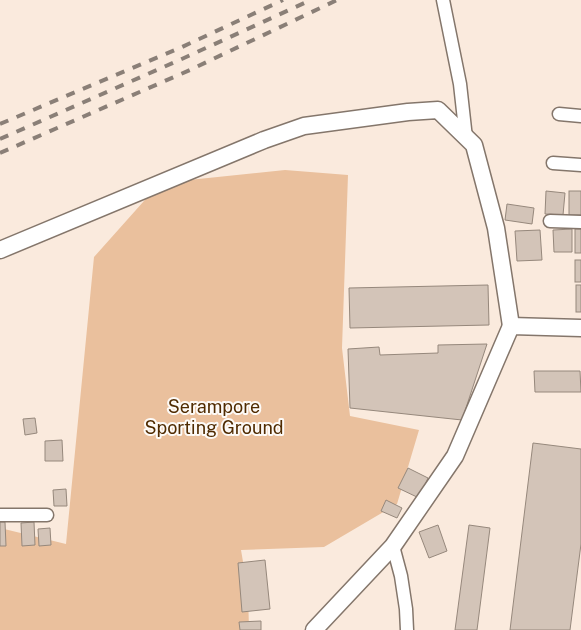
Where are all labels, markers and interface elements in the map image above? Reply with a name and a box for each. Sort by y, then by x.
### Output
park label: Serampore Sporting Ground [144,396,284,438]

